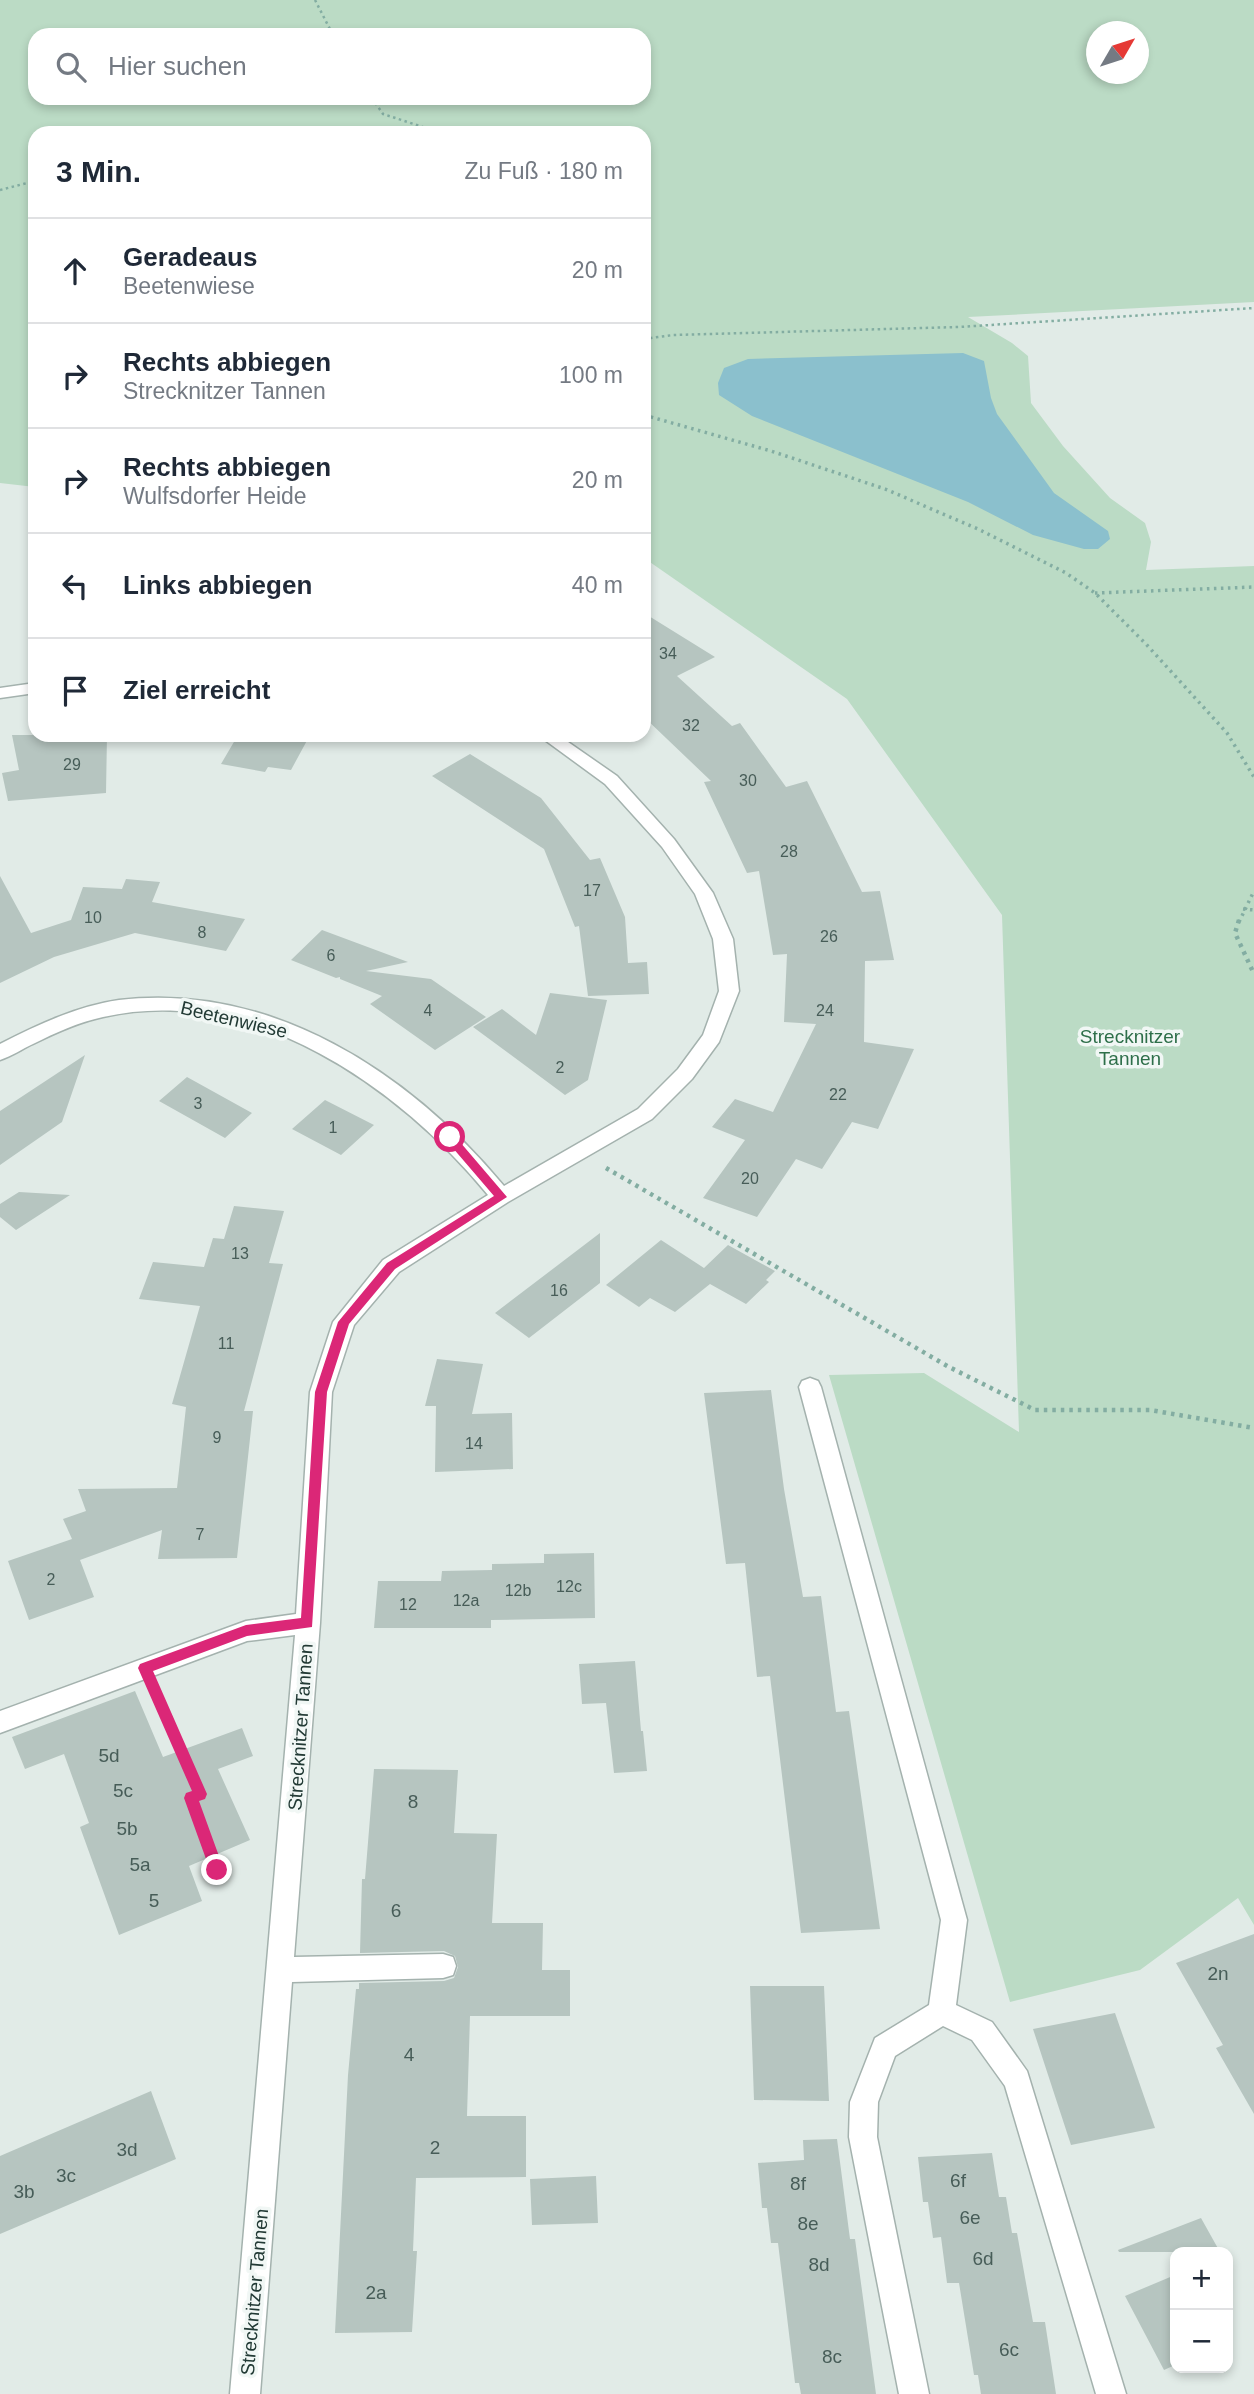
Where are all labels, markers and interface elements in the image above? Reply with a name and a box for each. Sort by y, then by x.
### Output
north arrow [1086,21,1149,84]
search box [28,28,651,105]
icon: search [52,48,90,86]
text: Hier suchen [108,51,247,81]
text: 3 Min. [56,155,141,188]
text: Zu Fuß · 180 m [465,158,623,184]
text: Geradeaus [123,242,257,272]
icon: ahead [56,252,94,290]
text: 20 m [572,257,623,283]
text: Beetenwiese [123,273,255,299]
text: Rechts abbiegen [123,347,331,377]
icon: right [56,357,94,395]
text: 100 m [559,362,623,388]
text: Strecknitzer Tannen [123,378,326,404]
text: Rechts abbiegen [123,452,331,482]
icon: right [56,462,94,500]
text: 20 m [572,467,623,493]
text: Wulfsdorfer Heide [123,483,307,509]
icon: left [56,567,94,605]
text: Links abbiegen [123,570,312,600]
text: 40 m [572,572,623,598]
house number: 34 [659,645,677,662]
icon: arrive [56,672,94,710]
text: Ziel erreicht [123,675,270,705]
house number: 32 [682,717,700,734]
house number: 29 [63,756,81,773]
house number: 30 [739,772,757,789]
house number: 28 [780,843,798,860]
house number: 17 [583,882,601,899]
house number: 10 [84,909,102,926]
house number: 8 [198,924,207,941]
house number: 26 [820,928,838,945]
house number: 6 [327,947,336,964]
street label: Beetenwiese [179,997,289,1042]
house number: 4 [424,1002,433,1019]
house number: 24 [816,1002,834,1019]
park label: Strecknitzer Tannen [1080,1026,1181,1069]
house number: 2 [556,1059,565,1076]
house number: 22 [829,1086,847,1103]
house number: 3 [194,1095,203,1112]
house number: 1 [329,1119,338,1136]
route start [434,1121,465,1152]
house number: 20 [741,1170,759,1187]
house number: 13 [231,1245,249,1262]
house number: 16 [550,1282,568,1299]
house number: 11 [218,1335,234,1352]
house number: 9 [213,1429,222,1446]
house number: 14 [465,1435,483,1452]
house number: 7 [196,1526,205,1543]
house number: 2 [47,1571,56,1588]
house number: 12c [556,1578,582,1595]
house number: 12b [505,1582,531,1599]
house number: 12a [453,1592,479,1609]
house number: 12 [399,1596,417,1613]
street label: Strecknitzer Tannen [284,1643,317,1811]
house number: 5d [98,1745,120,1766]
house number: 5c [113,1780,133,1801]
house number: 8 [408,1791,418,1812]
house number: 5b [116,1818,138,1839]
house number: 5a [129,1854,151,1875]
route end [201,1854,232,1885]
house number: 5 [149,1890,159,1911]
house number: 6 [391,1900,401,1921]
house number: 2n [1207,1963,1229,1984]
house number: 4 [404,2044,415,2065]
house number: 2 [430,2137,440,2158]
house number: 3d [116,2139,138,2160]
house number: 3c [56,2165,76,2186]
house number: 6f [950,2170,967,2191]
house number: 8f [790,2173,807,2194]
house number: 3b [13,2181,35,2202]
house number: 6e [959,2207,981,2228]
street label: Strecknitzer Tannen [237,2208,272,2376]
house number: 8e [797,2213,819,2234]
map controls [1170,2247,1233,2373]
button: + [1170,2247,1233,2310]
house number: 6d [972,2248,994,2269]
house number: 8d [808,2254,830,2275]
house number: 2a [365,2282,387,2303]
button: − [1170,2310,1233,2373]
house number: 6c [999,2339,1019,2360]
house number: 8c [822,2346,842,2367]

